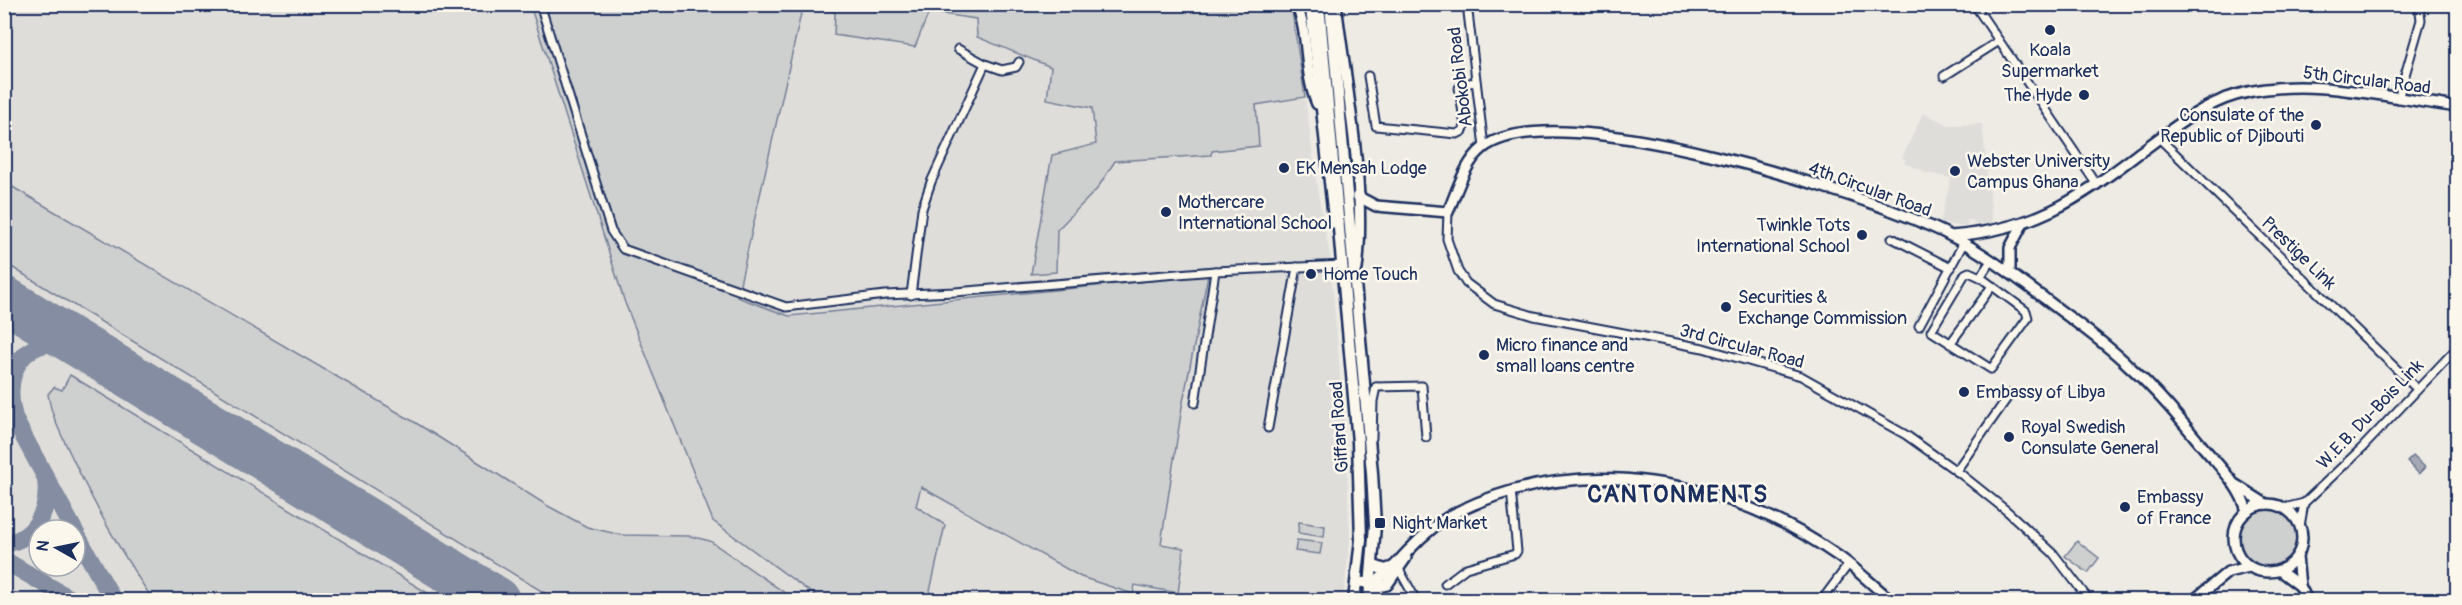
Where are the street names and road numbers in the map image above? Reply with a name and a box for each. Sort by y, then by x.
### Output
street label: Abokobi Road [1443,26,1478,128]
street label: 5th Circular Road [2302,61,2432,100]
street label: 4th Circular Road [1805,157,1934,222]
street label: Prestige Link [2256,212,2341,295]
street label: 3rd Circular Road [1677,319,1807,374]
street label: W.E.B. Du-Bois Link [2312,354,2429,474]
street label: Giffard Road [1325,381,1354,473]

